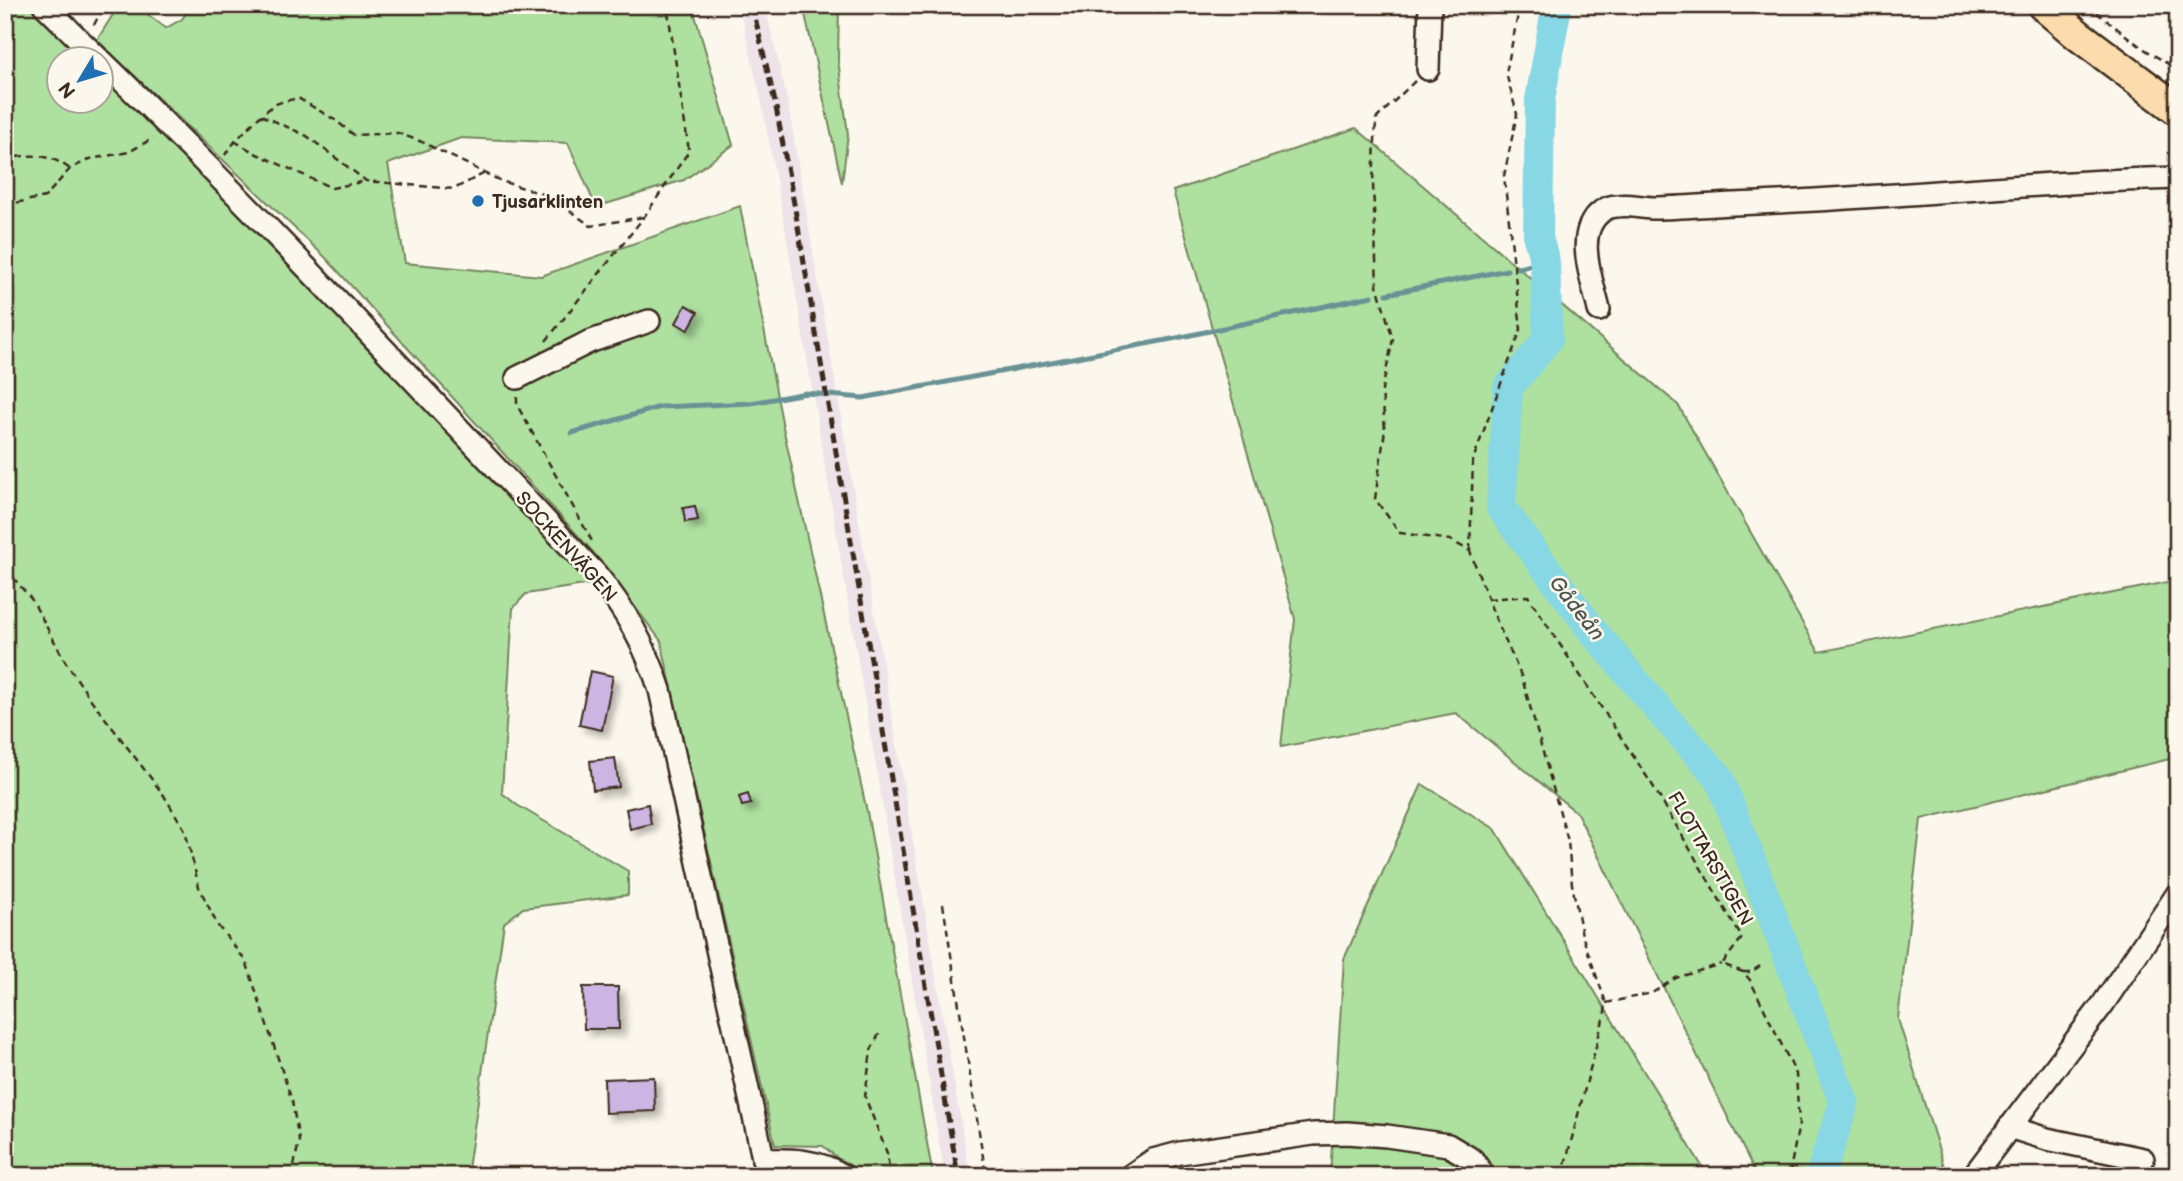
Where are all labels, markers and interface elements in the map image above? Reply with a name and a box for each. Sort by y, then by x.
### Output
north arrow [46,46,116,116]
text: N [54,77,81,102]
place label: Tjusarklinten [492,191,603,214]
marker: Tjusarklinten [470,193,486,209]
street label: SOCKENVÄGEN [510,487,621,607]
water label: Gådeån [1544,571,1610,646]
street label: FLOTTARSTIGEN [1662,788,1757,930]

